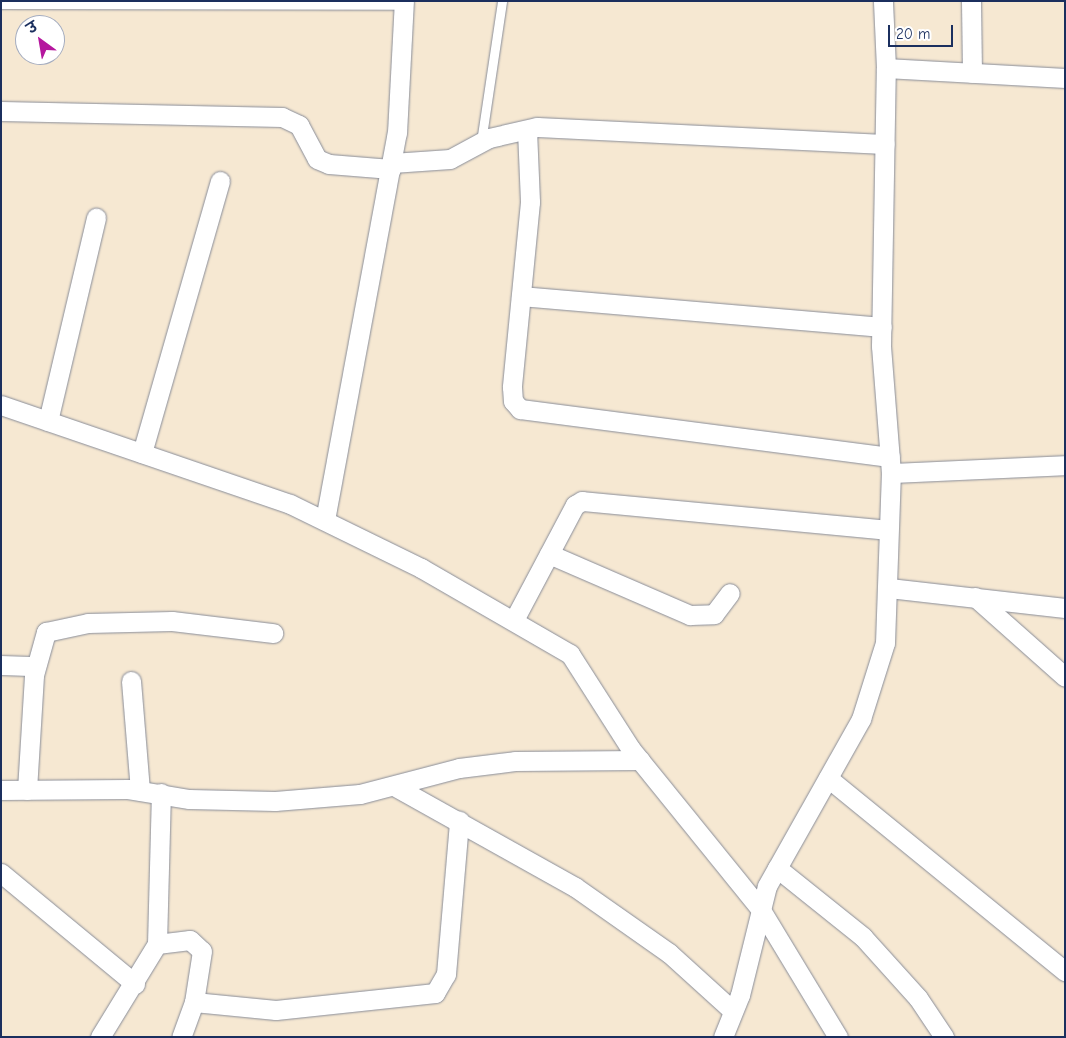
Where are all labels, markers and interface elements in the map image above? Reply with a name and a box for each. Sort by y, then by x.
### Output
north arrow [15,15,65,65]
scale bar [891,15,956,47]
text: उ [24,18,41,37]
text: 20 m [896,25,930,43]

